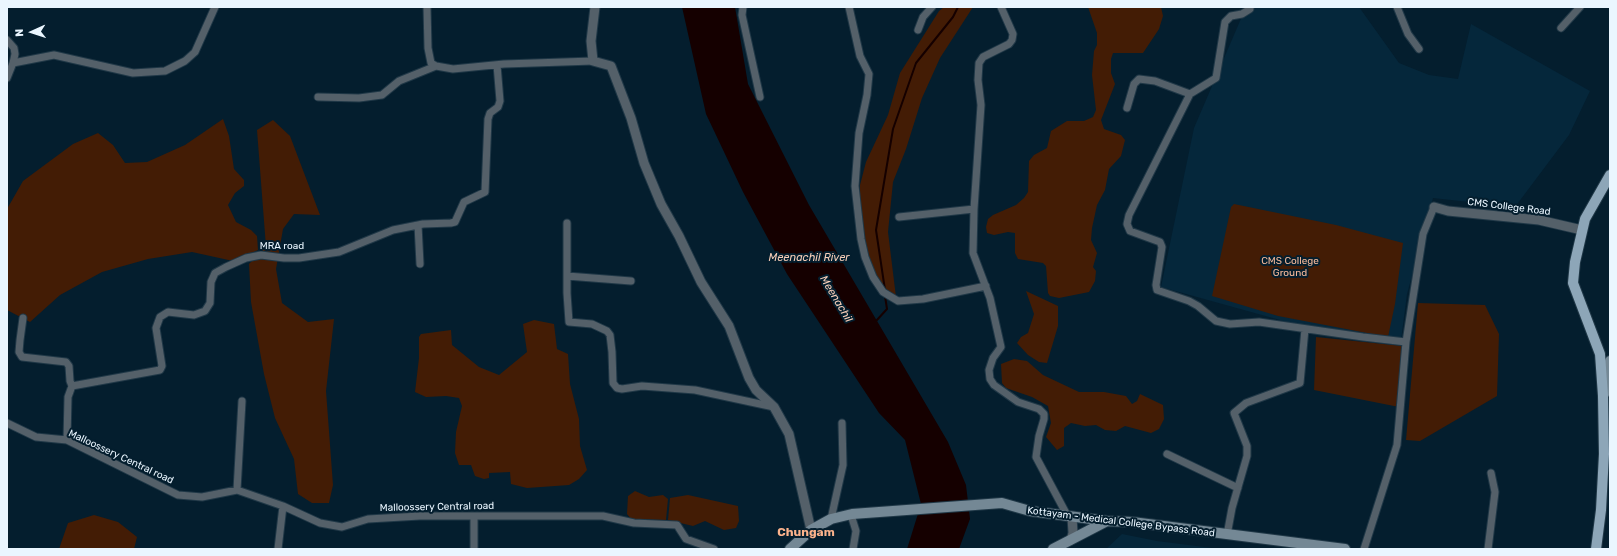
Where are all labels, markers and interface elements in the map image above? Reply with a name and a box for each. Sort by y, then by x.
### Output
north arrow [12,12,52,52]
text: N [13,28,26,37]
street label: CMS College Road [1467,196,1551,218]
street label: MRA road [260,240,304,252]
water label: Meenachil River [768,251,850,265]
park label: CMS College Ground [1261,255,1319,278]
water label: Meenachil [817,273,855,325]
street label: Malloossery Central road [67,427,175,487]
street label: Malloossery Central road [380,500,494,514]
street label: Kottayam - Medical College Bypass Road [1027,505,1215,539]
district label: Chungam [777,526,835,540]

